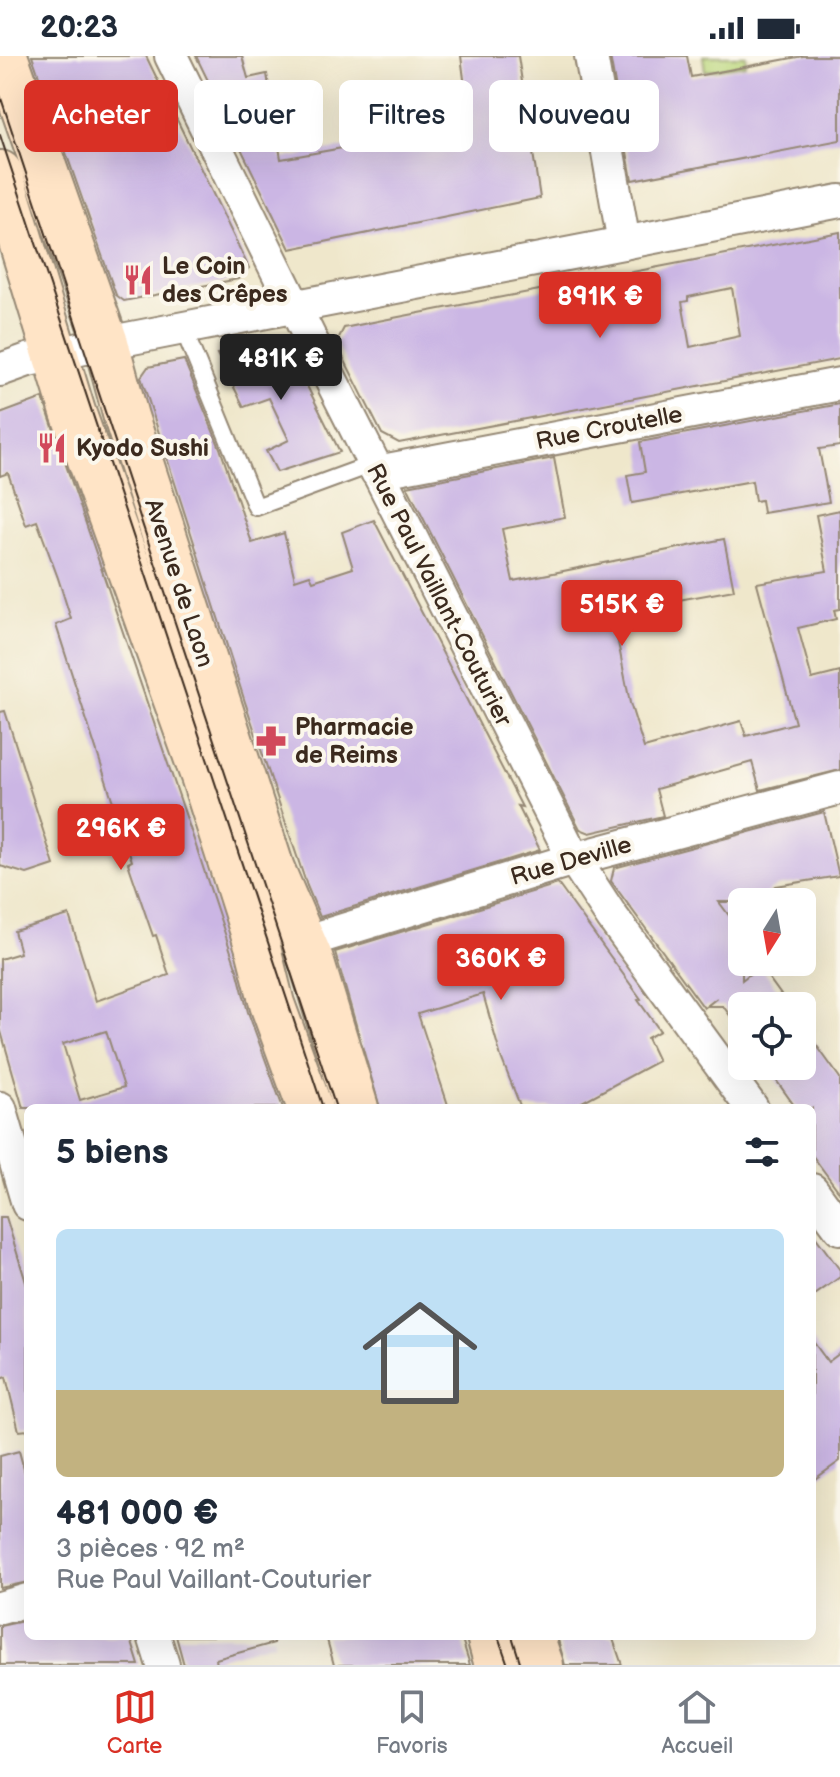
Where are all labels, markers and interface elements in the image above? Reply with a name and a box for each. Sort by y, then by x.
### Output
text: 20:23 [40,10,118,46]
chip: Acheter [24,80,178,152]
chip: Louer [194,80,323,152]
chip: Filtres [339,80,473,152]
chip: Nouveau [489,80,659,152]
place label: Le Coin des Crêpes [162,252,288,309]
restaurant icon: Le Coin des Crêpes [121,263,155,297]
pin: 891K € [535,272,665,340]
text: 891K € [557,282,643,313]
pin: 481K € [216,334,346,402]
text: 481K € [238,344,324,375]
street label: Rue Croutelle [533,400,685,456]
restaurant icon: Kyodo Sushi [35,431,69,465]
place label: Kyodo Sushi [76,434,209,463]
street label: Rue Paul Vaillant-Couturier [360,459,518,731]
street label: Avenue de Laon [138,495,220,671]
pin: 515K € [557,580,687,648]
text: 515K € [579,590,665,621]
place label: Pharmacie de Reims [295,713,414,770]
pharmacy icon: Pharmacie de Reims [254,724,288,758]
pin: 296K € [56,804,186,872]
text: 296K € [76,814,166,845]
street label: Rue Deville [507,830,635,892]
north arrow [728,888,816,976]
map controls [728,888,816,1080]
pin: 360K € [436,934,566,1002]
text: 360K € [455,944,547,975]
button: locate [728,992,816,1080]
icon: filters [740,1130,784,1174]
text: 5 biens [56,1132,168,1173]
icon: home [348,1281,492,1425]
text: 481 000 € [56,1493,218,1534]
text: 3 pièces · 92 m² [56,1534,245,1565]
text: Rue Paul Vaillant-Couturier [56,1565,371,1596]
tab: Carte [107,1685,162,1760]
tab: Favoris [376,1685,448,1760]
tab: Accueil [661,1685,733,1760]

